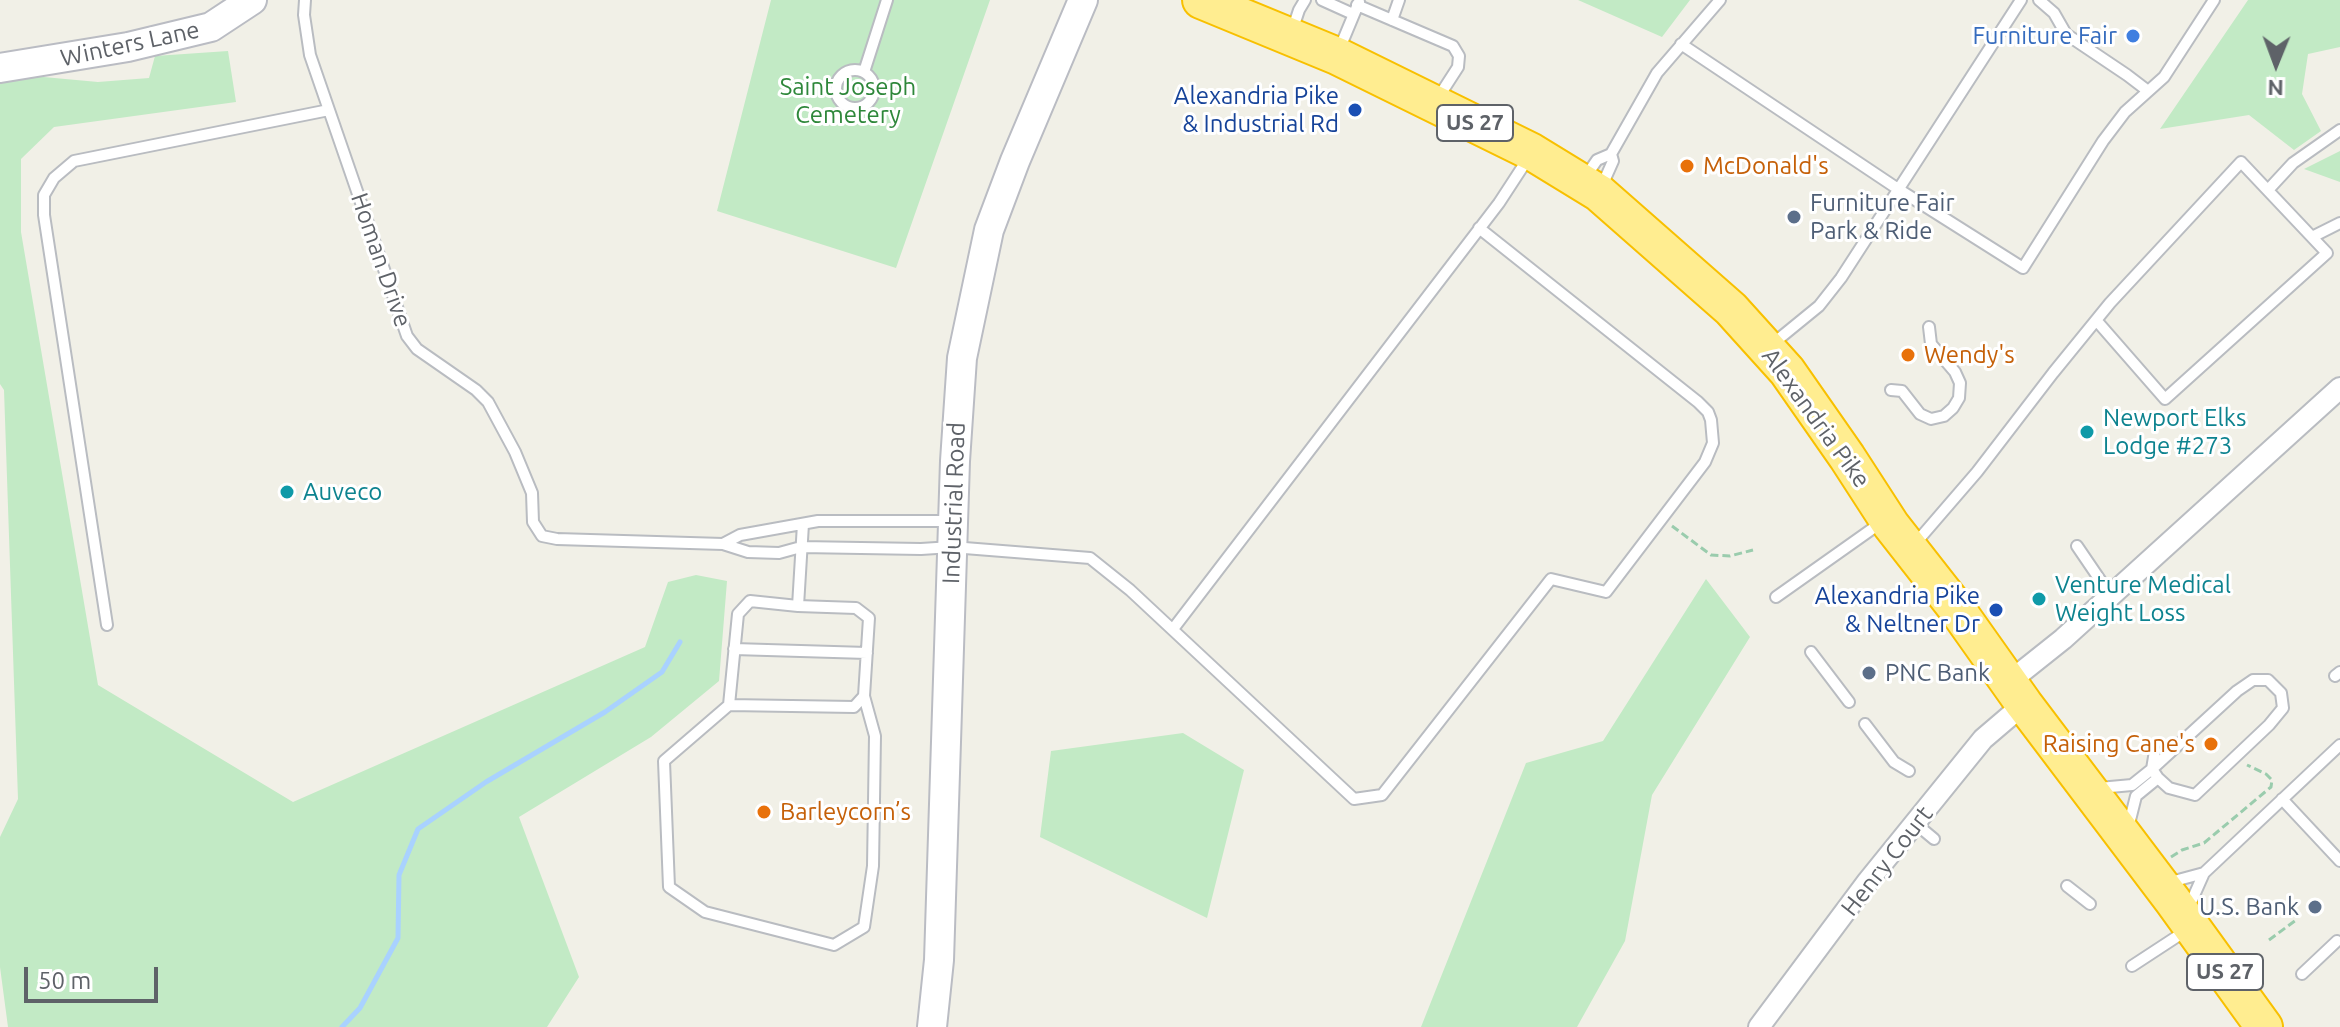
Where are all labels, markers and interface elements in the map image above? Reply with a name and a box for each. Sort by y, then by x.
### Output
street label: Winters Lane [58,15,202,73]
place label: Furniture Fair [1972,22,2117,50]
north arrow [2236,24,2316,104]
marker: Furniture Fair [2124,27,2142,45]
park label: Saint Joseph Cemetery [780,73,916,129]
text: N [2267,76,2284,101]
place label: Alexandria Pike & Industrial Rd [1174,82,1339,138]
marker: Alexandria Pike & Industrial Rd [1346,101,1364,119]
road number: US 27 [1437,105,1513,141]
place label: McDonald's [1703,152,1829,180]
marker: McDonald's [1678,157,1696,175]
street label: Homan Drive [345,189,417,331]
place label: Furniture Fair Park & Ride [1810,189,1955,245]
marker: Furniture Fair Park & Ride [1785,208,1803,226]
place label: Wendy's [1924,341,2015,369]
street label: Alexandria Pike [1756,343,1876,493]
marker: Wendy's [1899,346,1917,364]
place label: Newport Elks Lodge #273 [2103,404,2246,460]
street label: Industrial Road [937,422,971,584]
marker: Newport Elks Lodge #273 [2078,423,2096,441]
place label: Auveco [303,478,382,506]
marker: Auveco [278,483,296,501]
place label: Venture Medical Weight Loss [2055,571,2231,627]
place label: Alexandria Pike & Neltner Dr [1815,582,1980,638]
marker: Venture Medical Weight Loss [2030,590,2048,608]
marker: Alexandria Pike & Neltner Dr [1987,601,2005,619]
place label: PNC Bank [1885,659,1990,687]
marker: PNC Bank [1860,664,1878,682]
place label: Raising Cane's [2043,730,2195,758]
marker: Raising Cane's [2202,735,2220,753]
place label: Barleycorn’s [780,798,911,826]
street label: Henry Court [1835,800,1939,922]
marker: Barleycorn’s [755,803,773,821]
place label: U.S. Bank [2199,893,2299,921]
marker: U.S. Bank [2306,898,2324,916]
scale bar [28,951,162,1001]
road number: US 27 [2187,954,2263,990]
text: 50 m [38,967,91,994]

